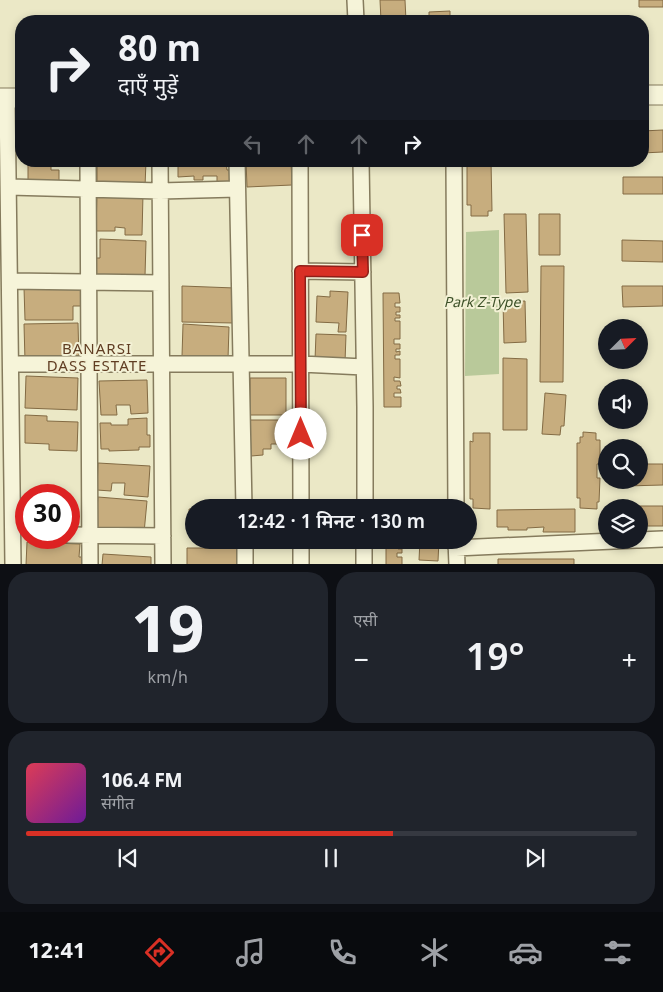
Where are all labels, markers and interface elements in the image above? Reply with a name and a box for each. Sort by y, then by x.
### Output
text: 80 m [118,30,201,75]
icon: right [35,35,100,100]
text: दाएँ मुड़ें [118,74,178,103]
icon: left [239,130,267,158]
icon: ahead [292,130,320,158]
icon: ahead [345,130,373,158]
icon: right [398,130,426,158]
pin [341,214,383,256]
icon: arrive [348,221,376,249]
park label: Park Z-Type [444,294,521,313]
north arrow [598,319,648,369]
map controls [598,319,648,549]
district label: BANARSI DASS ESTATE [47,341,147,377]
button: sound [598,379,648,429]
position arrow [274,407,326,459]
button: search [598,439,648,489]
speed limit sign: 30 [15,484,80,549]
button: layers [598,499,648,549]
text: 12:42 · 1 मिनट · 130 m [237,511,425,536]
text: 19 [131,594,205,679]
text: एसी [354,612,377,633]
text: 19° [466,636,525,686]
text: − [354,644,369,680]
text: + [622,644,637,680]
text: km/h [148,669,188,690]
text: 106.4 FM [101,770,183,795]
text: संगीत [101,795,134,816]
icon: previous [114,844,142,872]
icon: pause [317,844,345,872]
icon: next [521,844,549,872]
icon: directions [142,935,177,970]
icon: music [233,935,268,970]
icon: phone [325,935,360,970]
icon: climate [417,935,452,970]
icon: car [508,935,543,970]
icon: filters [600,935,635,970]
text: 12:41 [28,938,85,967]

